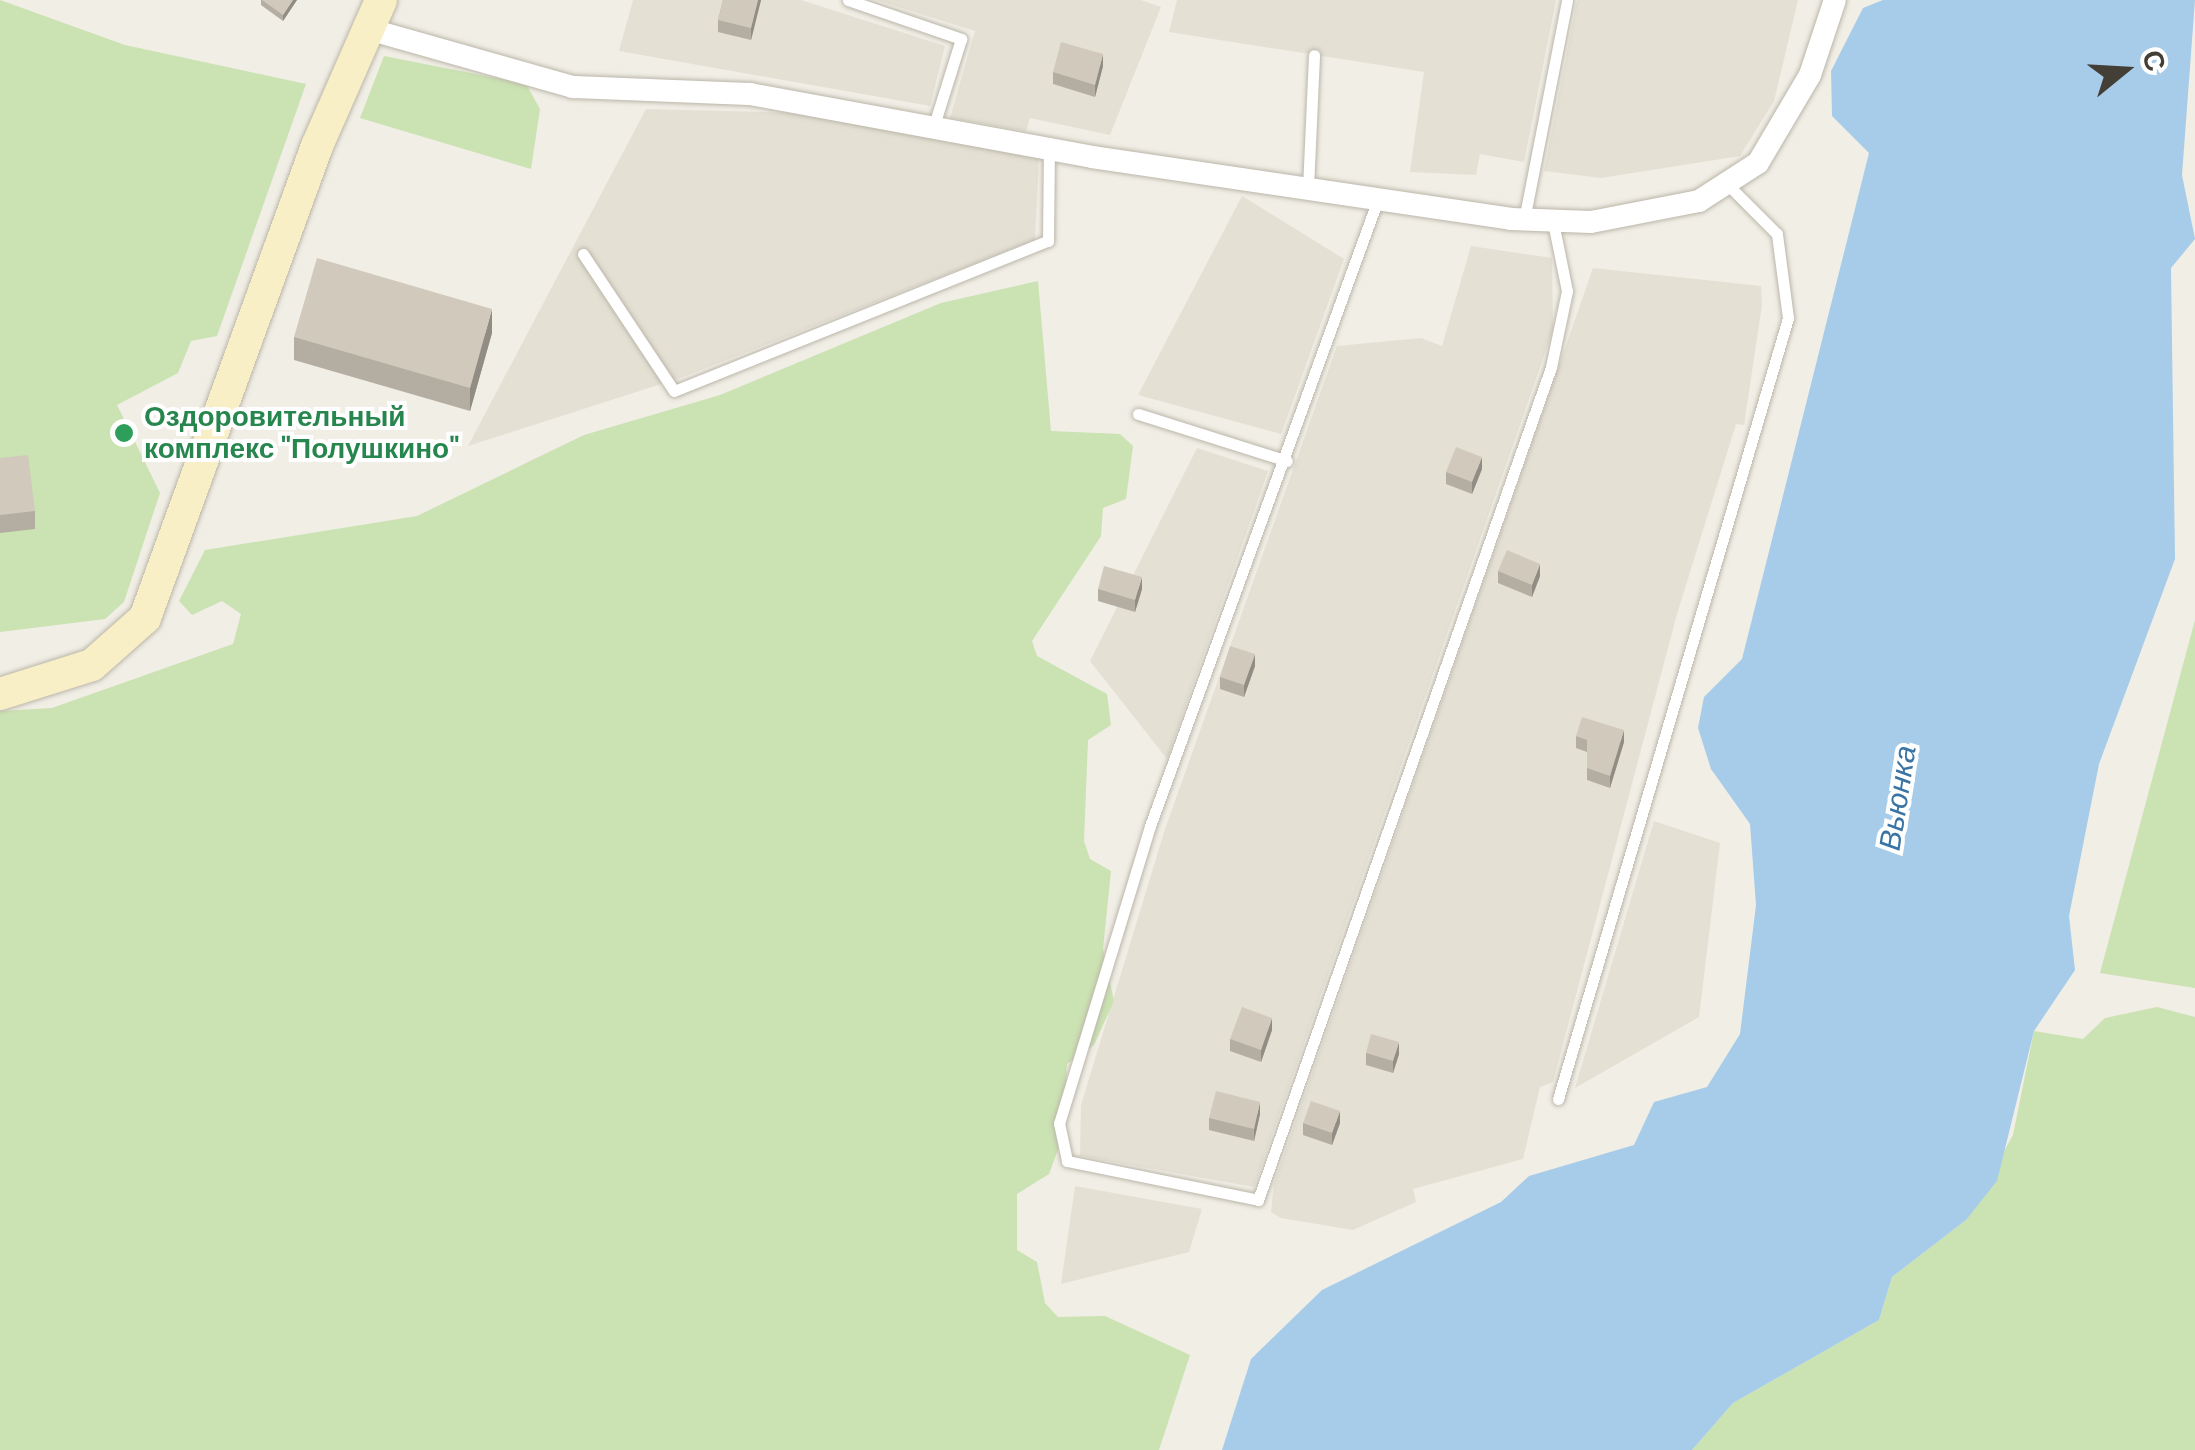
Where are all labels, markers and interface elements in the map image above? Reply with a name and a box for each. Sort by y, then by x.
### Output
north arrow [2075,20,2175,120]
text: С [2133,45,2175,76]
place label: Оздоровительный комплекс "Полушкино" [144,400,459,466]
marker: Оздоровительный комплекс "Полушкино" [113,422,135,444]
water label: Вьюнка [1872,743,1924,853]

